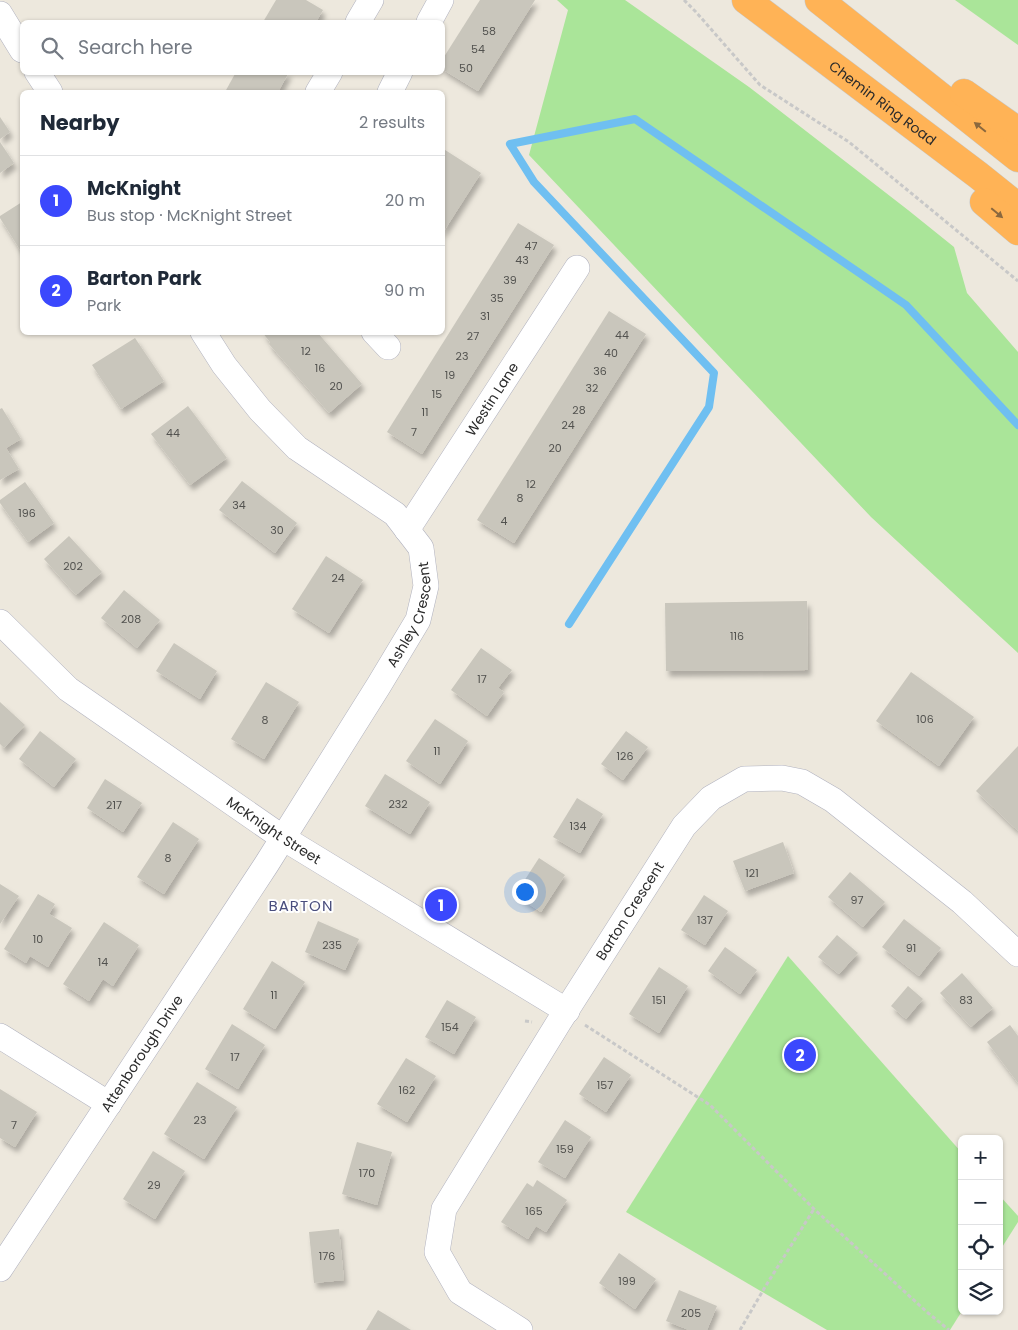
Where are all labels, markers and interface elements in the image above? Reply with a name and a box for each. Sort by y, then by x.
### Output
search box [20,20,445,75]
house number: 58 [482,23,496,39]
icon: search [38,34,66,62]
text: Search here [78,34,192,61]
house number: 54 [471,41,485,57]
street label: Chemin Ring Road [825,56,940,150]
house number: 50 [459,60,473,76]
text: Nearby [40,108,120,137]
text: 2 results [359,111,425,134]
one-way arrow [974,122,987,133]
text: McKnight [87,175,181,202]
text: 1 [53,189,59,212]
text: 20 m [385,189,425,212]
text: Bus stop · McKnight Street [87,204,292,227]
one-way arrow [990,208,1003,219]
house number: 47 [525,238,537,254]
house number: 43 [515,252,529,268]
text: Barton Park [87,265,202,292]
house number: 39 [503,272,517,288]
text: 2 [51,279,61,302]
text: 90 m [384,279,425,302]
house number: 35 [490,290,504,306]
text: Park [87,294,121,317]
house number: 31 [480,308,490,324]
house number: 44 [615,327,629,343]
house number: 27 [467,328,479,344]
house number: 12 [301,343,311,359]
house number: 40 [604,345,618,361]
house number: 23 [456,348,468,364]
street label: Westin Lane [461,358,523,440]
house number: 16 [315,360,325,376]
house number: 36 [593,363,607,379]
house number: 19 [445,367,455,383]
house number: 20 [329,378,343,394]
house number: 32 [586,380,598,396]
house number: 15 [432,386,442,402]
house number: 28 [572,402,586,418]
house number: 11 [421,404,429,420]
house number: 24 [561,417,575,433]
house number: 7 [411,424,417,440]
house number: 44 [166,425,180,441]
house number: 20 [548,440,562,456]
house number: 12 [526,476,536,492]
house number: 8 [517,490,524,506]
house number: 34 [232,497,246,513]
house number: 196 [18,505,36,521]
house number: 4 [501,513,508,529]
house number: 30 [270,522,284,538]
house number: 202 [63,558,83,574]
street label: Ashley Crescent [382,560,436,671]
house number: 24 [331,570,345,586]
house number: 208 [121,611,141,627]
house number: 116 [730,628,744,644]
house number: 17 [477,671,487,687]
house number: 106 [916,711,934,727]
house number: 8 [262,712,269,728]
house number: 11 [433,743,441,759]
house number: 126 [617,748,633,764]
street label: McKnight Street [222,792,325,869]
house number: 232 [388,796,408,812]
house number: 217 [106,797,122,813]
house number: 134 [570,818,587,834]
house number: 8 [165,850,172,866]
street label: Barton Crescent [591,858,669,964]
house number: 121 [745,865,759,881]
your location [512,879,538,905]
pin: 1 [425,886,457,924]
house number: 97 [851,892,863,908]
district label: BARTON [269,895,333,916]
house number: 137 [697,912,713,928]
house number: 10 [33,931,43,947]
house number: 235 [322,937,342,953]
house number: 91 [906,940,916,956]
house number: 14 [98,954,108,970]
house number: 11 [270,987,278,1003]
street label: Attenborough Drive [96,991,188,1116]
house number: 151 [652,992,666,1008]
house number: 83 [959,992,973,1008]
house number: 154 [441,1019,459,1035]
pin: 2 [784,1036,816,1074]
house number: 17 [230,1049,240,1065]
house number: 157 [597,1077,613,1093]
house number: 162 [399,1082,415,1098]
house number: 23 [194,1112,206,1128]
house number: 7 [11,1117,17,1133]
map controls [958,1135,1003,1315]
button: + [958,1135,1003,1180]
house number: 159 [556,1141,574,1157]
house number: 170 [359,1165,375,1181]
house number: 29 [147,1177,161,1193]
button: − [958,1180,1003,1225]
house number: 165 [525,1203,543,1219]
button: locate [958,1225,1003,1270]
house number: 176 [319,1248,335,1264]
button: layers [958,1270,1003,1315]
house number: 199 [618,1273,636,1289]
house number: 205 [681,1305,701,1321]

